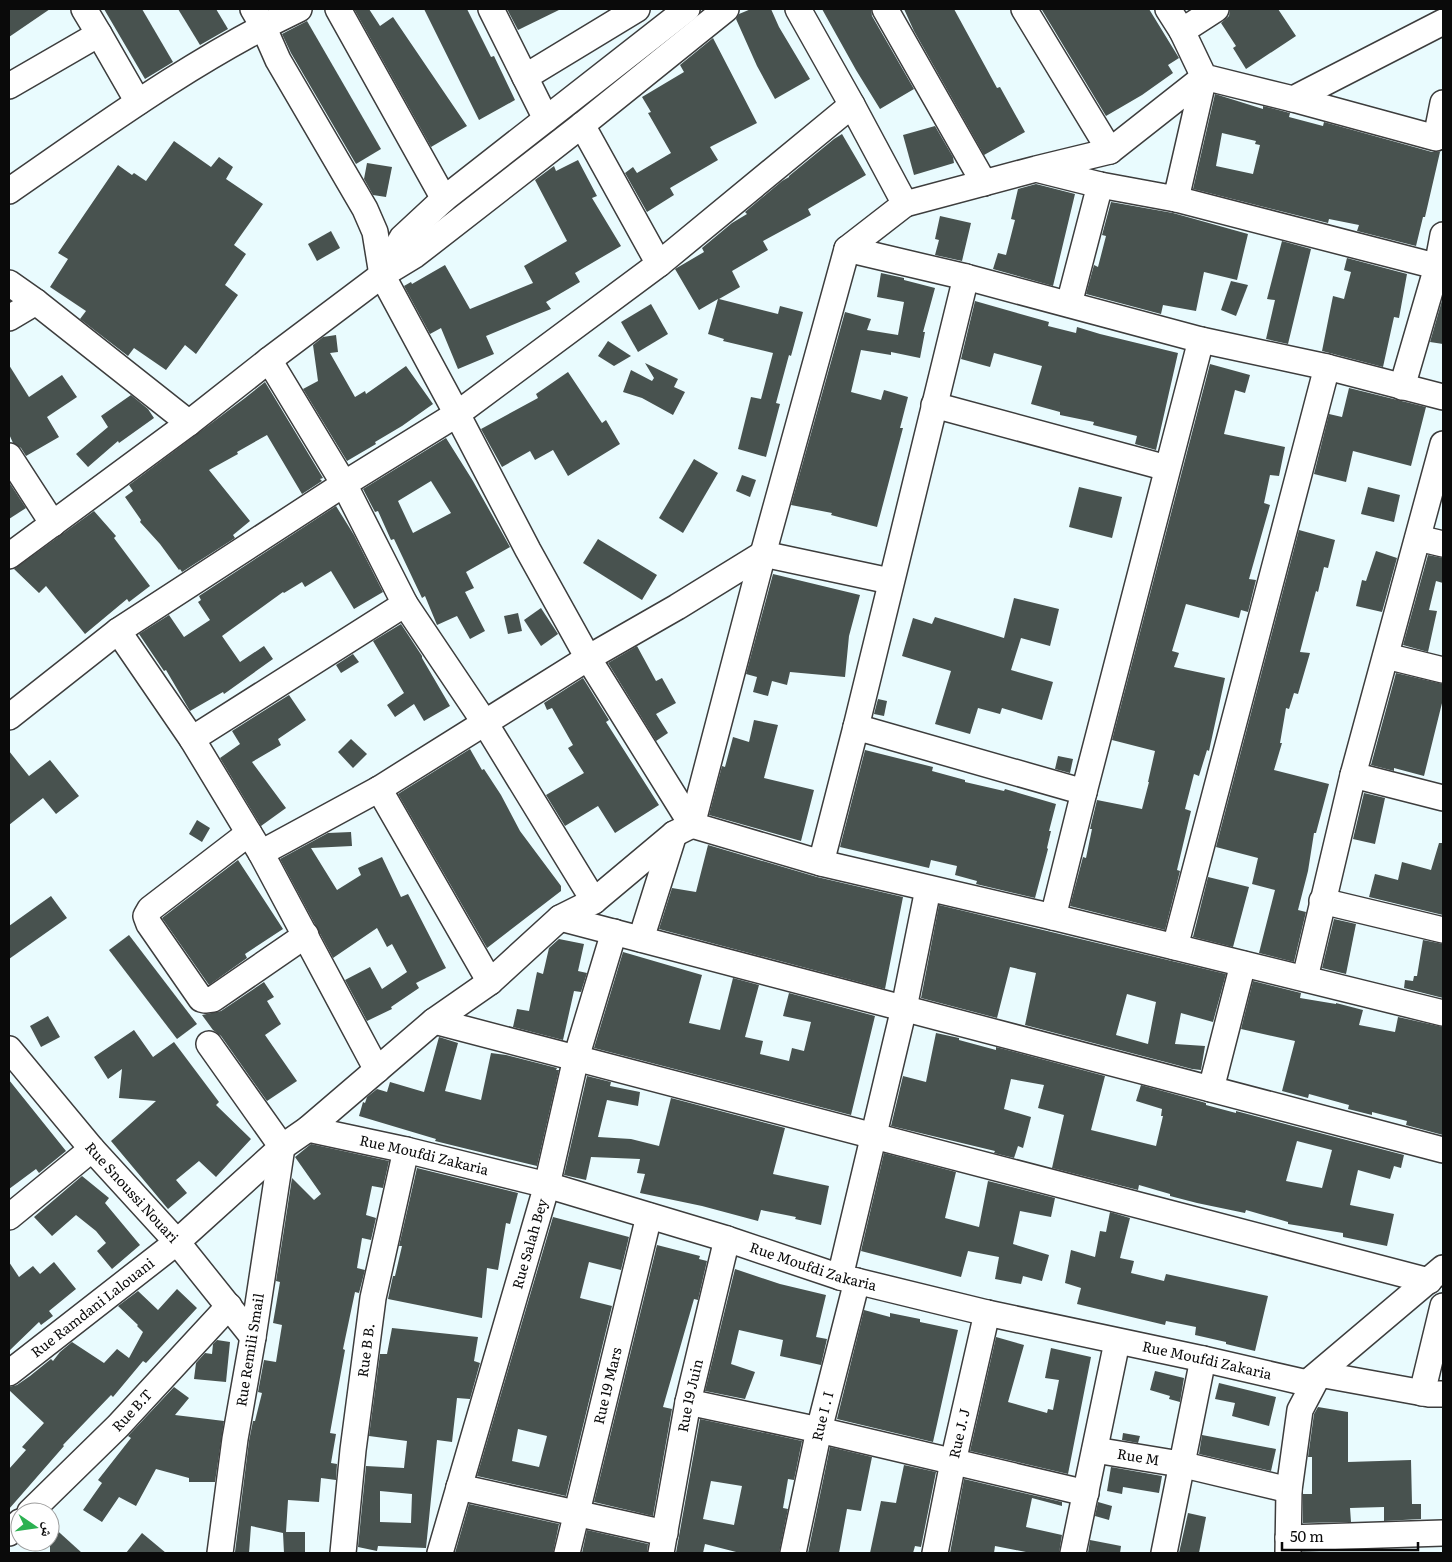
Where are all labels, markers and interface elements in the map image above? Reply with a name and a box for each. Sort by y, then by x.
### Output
street label: Rue Moufdi Zakaria [358,1129,491,1179]
street label: Rue Snoussi Nouari [81,1137,184,1247]
street label: Rue Salah Bey [506,1195,552,1291]
street label: Rue Moufdi Zakaria [747,1236,879,1295]
street label: Rue Ramdani Lalouani [26,1252,158,1362]
street label: Rue Remili Smail [230,1291,268,1408]
street label: Rue B B. [352,1322,379,1379]
street label: Rue Moufdi Zakaria [1141,1335,1274,1384]
street label: Rue 19 Mars [588,1345,626,1426]
street label: Rue 19 Juin [672,1357,707,1434]
street label: Rue B.T [107,1384,156,1436]
street label: Rue I . I [806,1389,837,1442]
street label: Rue J. J [943,1406,974,1460]
street label: Rue M [1116,1443,1161,1469]
north arrow [10,1502,60,1552]
scale bar [1282,1520,1418,1552]
text: ش [37,1521,60,1540]
text: 50 m [1290,1524,1324,1547]

